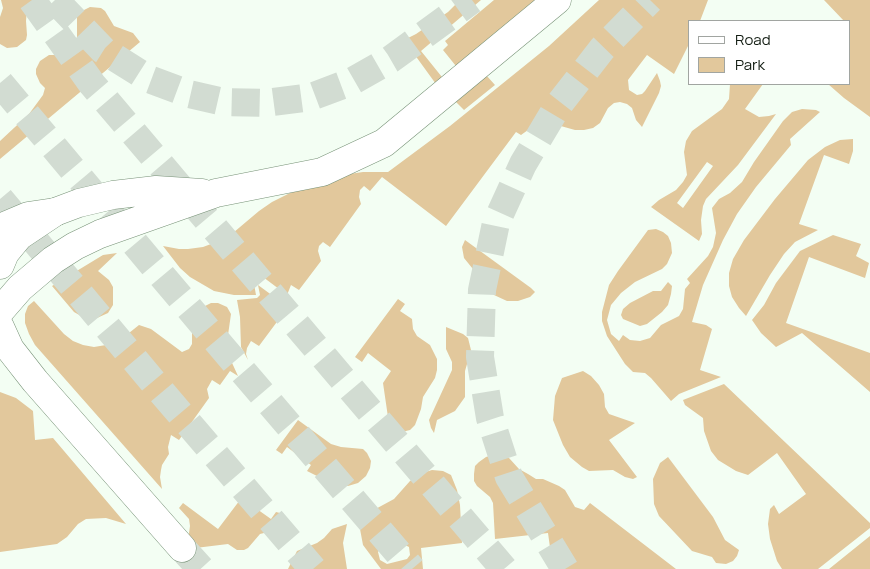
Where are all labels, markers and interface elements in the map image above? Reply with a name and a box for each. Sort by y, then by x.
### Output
legend [688,20,850,85]
text: Road [735,29,771,50]
text: Park [735,54,765,75]

